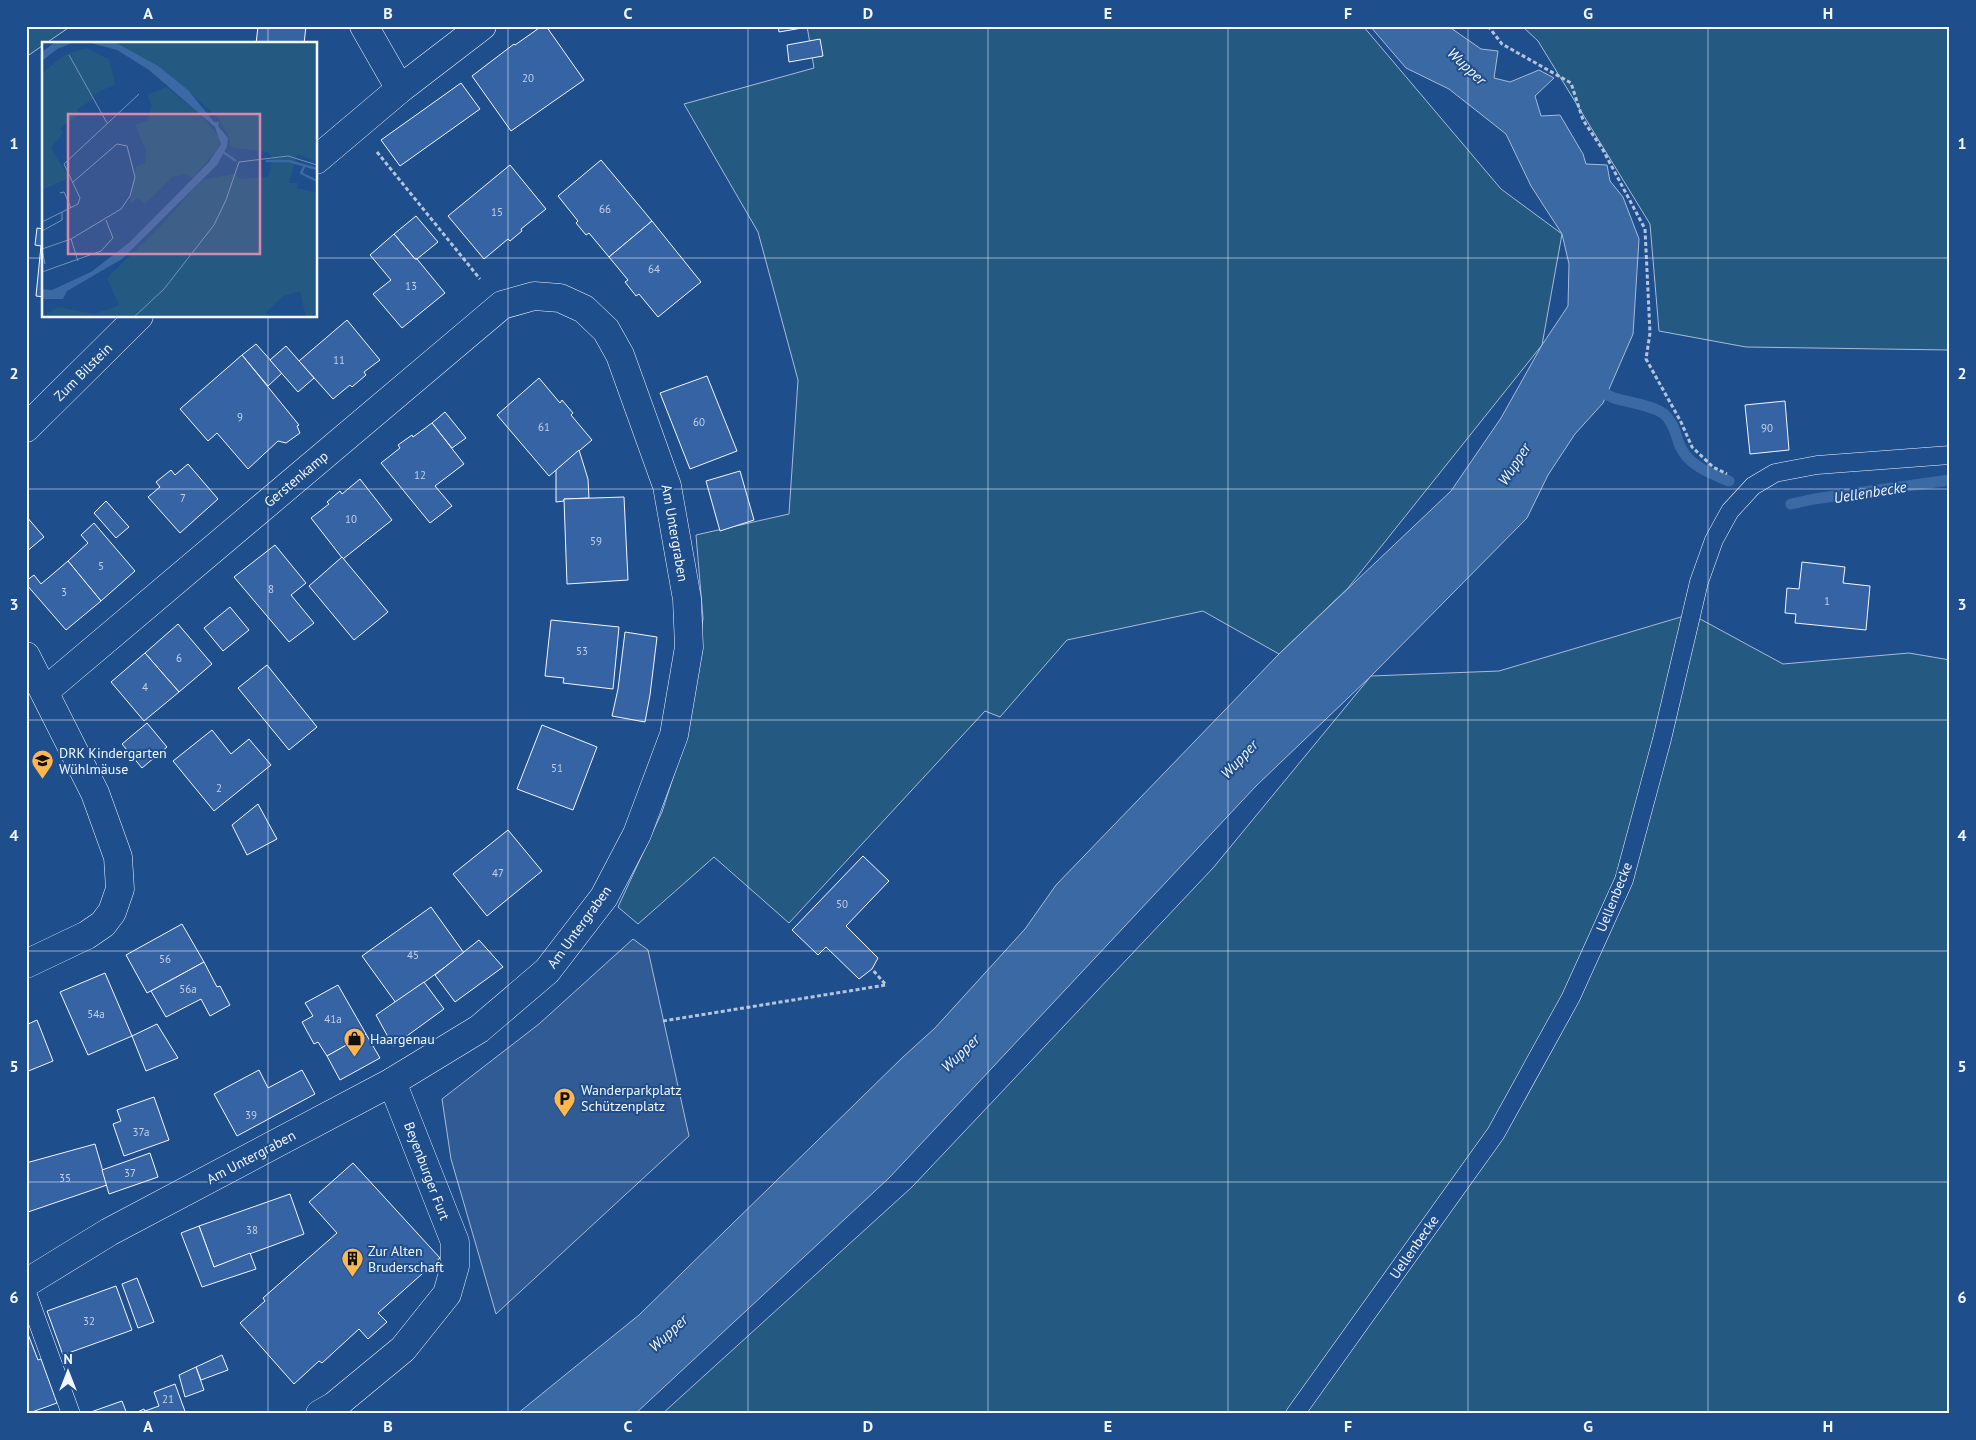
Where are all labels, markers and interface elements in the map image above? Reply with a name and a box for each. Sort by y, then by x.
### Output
text: A [143,3,153,23]
text: B [383,3,393,23]
text: C [624,3,633,23]
text: D [863,3,873,23]
text: E [1104,3,1112,23]
text: F [1344,3,1352,23]
text: G [1583,3,1593,23]
text: H [1823,3,1833,23]
inset map [42,42,318,318]
water label: Wupper [1444,43,1491,89]
house number: 20 [522,71,534,85]
text: 1 [9,133,19,153]
text: 1 [1957,133,1967,153]
house number: 66 [599,202,611,216]
house number: 15 [491,205,503,219]
house number: 64 [648,262,660,276]
house number: 13 [405,279,417,293]
street label: Zum Bilstein [50,339,116,405]
house number: 11 [333,353,345,367]
text: 2 [9,363,19,383]
text: 2 [1957,363,1967,383]
house number: 9 [237,410,243,424]
house number: 60 [693,415,705,429]
house number: 61 [538,420,550,434]
house number: 90 [1761,421,1773,435]
water label: Wupper [1493,439,1535,489]
street label: Gerstenkamp [260,447,332,511]
house number: 12 [414,468,426,482]
water label: Uellenbecke [1832,477,1908,507]
street label: Am Untergraben [658,483,692,583]
house number: 7 [180,491,186,505]
house number: 10 [345,512,357,526]
house number: 59 [590,534,602,548]
house number: 5 [98,559,104,573]
house number: 8 [268,582,274,596]
house number: 3 [61,585,67,599]
text: 3 [9,594,19,614]
house number: 1 [1824,594,1830,608]
text: 3 [1957,594,1967,614]
house number: 53 [576,644,588,658]
house number: 6 [176,651,182,665]
house number: 4 [142,680,148,694]
water label: Wupper [1216,735,1262,782]
place label: DRK Kindergarten Wühlmäuse [59,744,167,778]
school or university icon: DRK Kindergarten Wühlmäuse [31,749,55,780]
house number: 51 [551,761,563,775]
house number: 2 [216,781,222,795]
text: 4 [9,825,19,845]
text: 4 [1957,825,1967,845]
street label: Uellenbecke [1592,859,1636,935]
house number: 47 [492,866,504,880]
street label: Am Untergraben [543,882,615,972]
house number: 50 [836,897,848,911]
house number: 45 [407,948,419,962]
house number: 56 [159,952,171,966]
house number: 56a [179,982,197,996]
house number: 54a [87,1007,105,1021]
house number: 41a [324,1012,342,1026]
shop icon: Haargenau [342,1027,366,1058]
water label: Wupper [937,1029,984,1076]
place label: Haargenau [370,1030,435,1048]
text: 5 [9,1056,19,1076]
text: 5 [1957,1056,1967,1076]
place label: Wanderparkplatz Schützenplatz [581,1081,682,1115]
parking icon: Wanderparkplatz Schützenplatz [553,1086,577,1117]
house number: 39 [245,1108,257,1122]
street label: Beyenburger Furt [400,1119,454,1223]
house number: 37a [133,1125,149,1139]
street label: Am Untergraben [203,1126,299,1188]
house number: 37 [124,1166,136,1180]
house number: 35 [59,1171,71,1185]
street label: Uellenbecke [1385,1212,1443,1282]
house number: 38 [246,1223,258,1237]
place label: Zur Alten Bruderschaft [368,1242,444,1276]
building icon: Zur Alten Bruderschaft [340,1247,364,1278]
text: 6 [9,1287,19,1307]
text: 6 [1957,1287,1967,1307]
water label: Wupper [645,1310,692,1356]
house number: 32 [83,1314,95,1328]
north arrow [42,1348,92,1398]
text: N [63,1350,73,1368]
house number: 21 [162,1392,174,1406]
text: A [143,1416,153,1436]
text: B [383,1416,393,1436]
text: C [624,1416,633,1436]
text: D [863,1416,873,1436]
text: E [1104,1416,1112,1436]
text: F [1344,1416,1352,1436]
text: G [1583,1416,1593,1436]
text: H [1823,1416,1833,1436]

